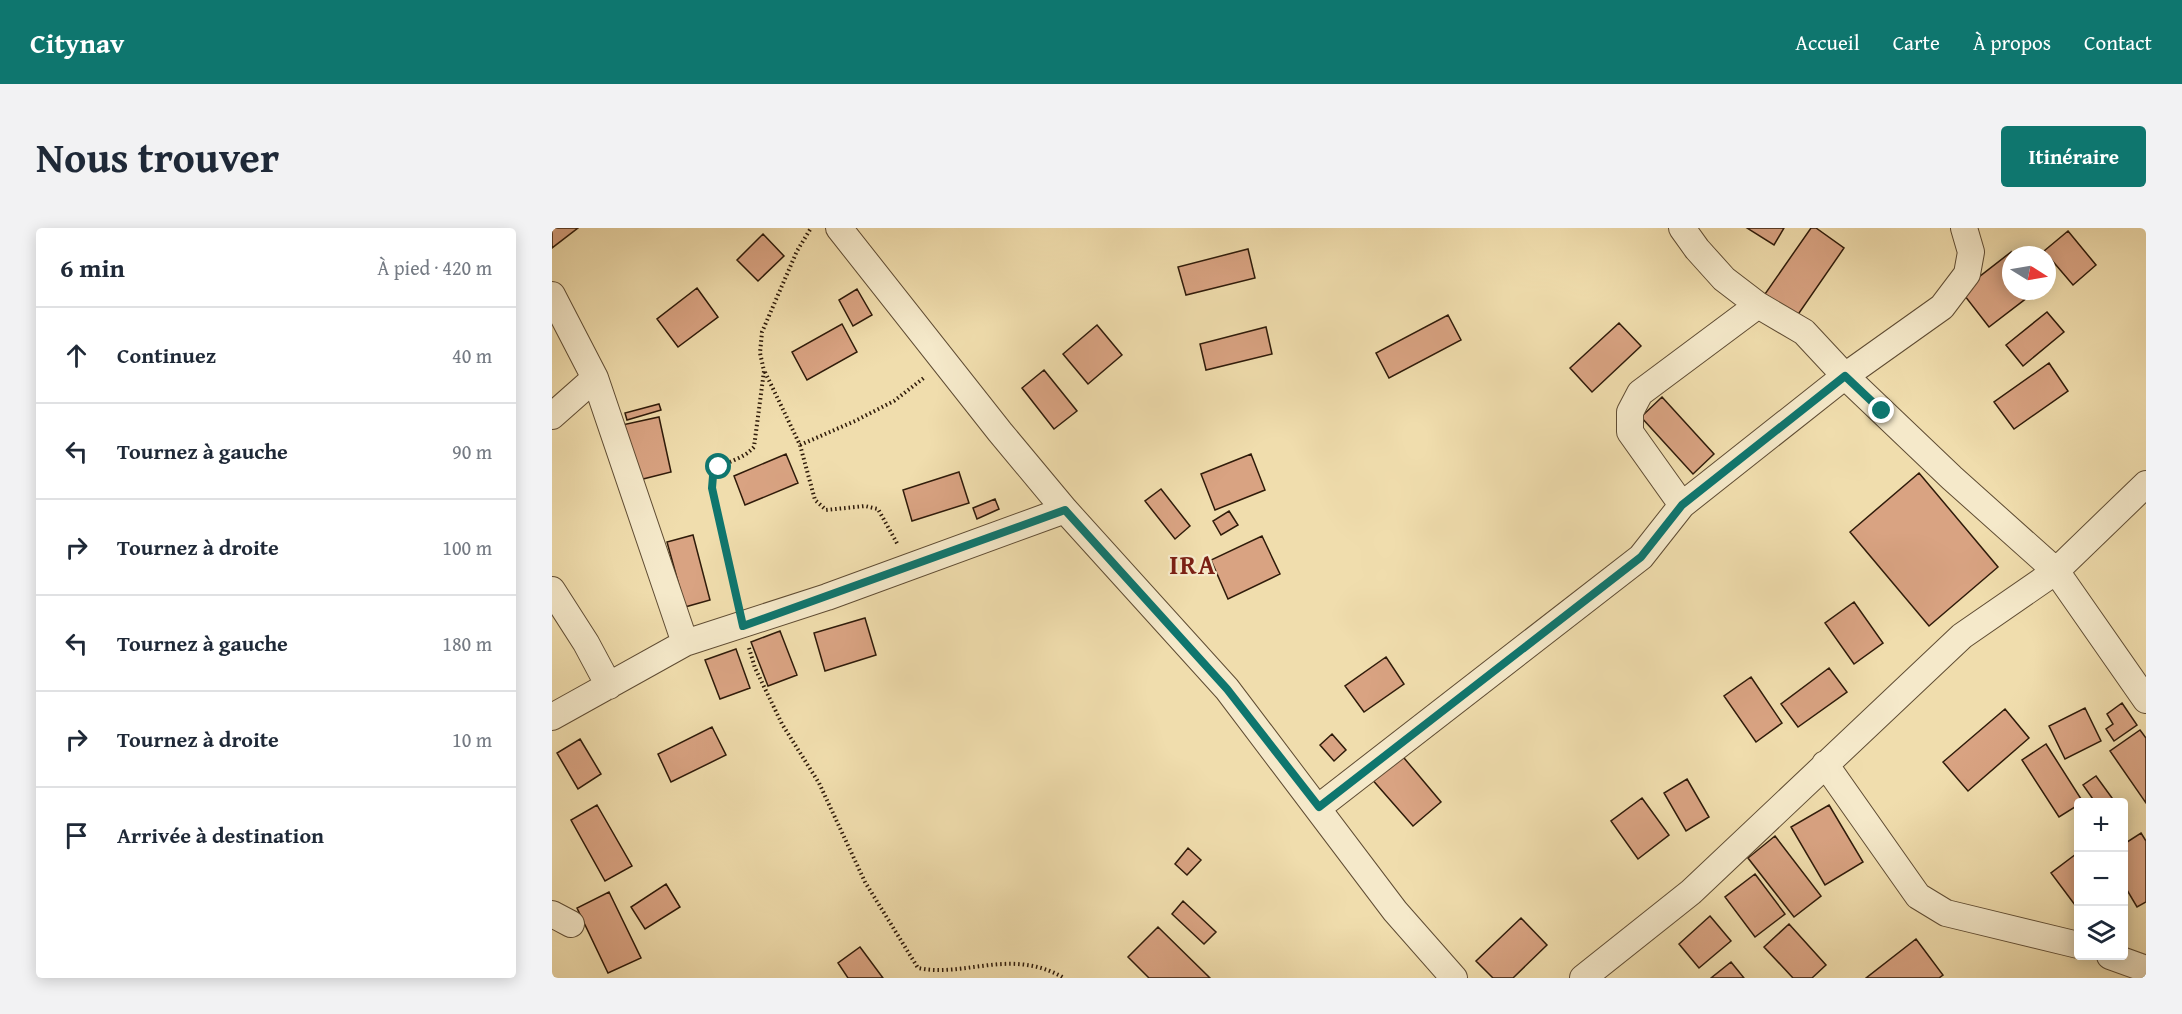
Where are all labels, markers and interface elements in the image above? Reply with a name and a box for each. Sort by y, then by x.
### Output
text: Citynav [30,22,124,63]
text: Accueil [1795,27,1860,58]
text: Carte [1893,27,1940,58]
text: À propos [1973,27,2051,58]
text: Contact [2084,27,2152,58]
text: Nous trouver [36,126,279,187]
button: Itinéraire [2001,126,2146,187]
north arrow [2002,246,2056,300]
text: 6 min [60,248,125,287]
text: À pied · 420 m [377,253,492,282]
icon: ahead [60,339,93,372]
text: Continuez [117,339,216,371]
text: 40 m [452,341,492,370]
route end [1868,397,1894,423]
icon: left [60,435,93,468]
text: Tournez à gauche [117,435,288,467]
text: 90 m [452,437,492,466]
route start [705,453,731,479]
icon: right [60,531,93,564]
text: Tournez à droite [117,531,279,563]
text: 100 m [442,533,492,562]
district label: IRA [1169,544,1217,584]
icon: left [60,627,93,660]
text: Tournez à gauche [117,627,288,659]
text: 180 m [442,629,492,658]
icon: right [60,723,93,756]
text: Tournez à droite [117,723,279,755]
text: 10 m [452,725,492,754]
map controls [2074,798,2128,960]
button: + [2074,798,2128,852]
icon: arrive [60,819,93,852]
text: Arrivée à destination [117,819,324,851]
button: − [2074,852,2128,906]
button: layers [2074,906,2128,960]

